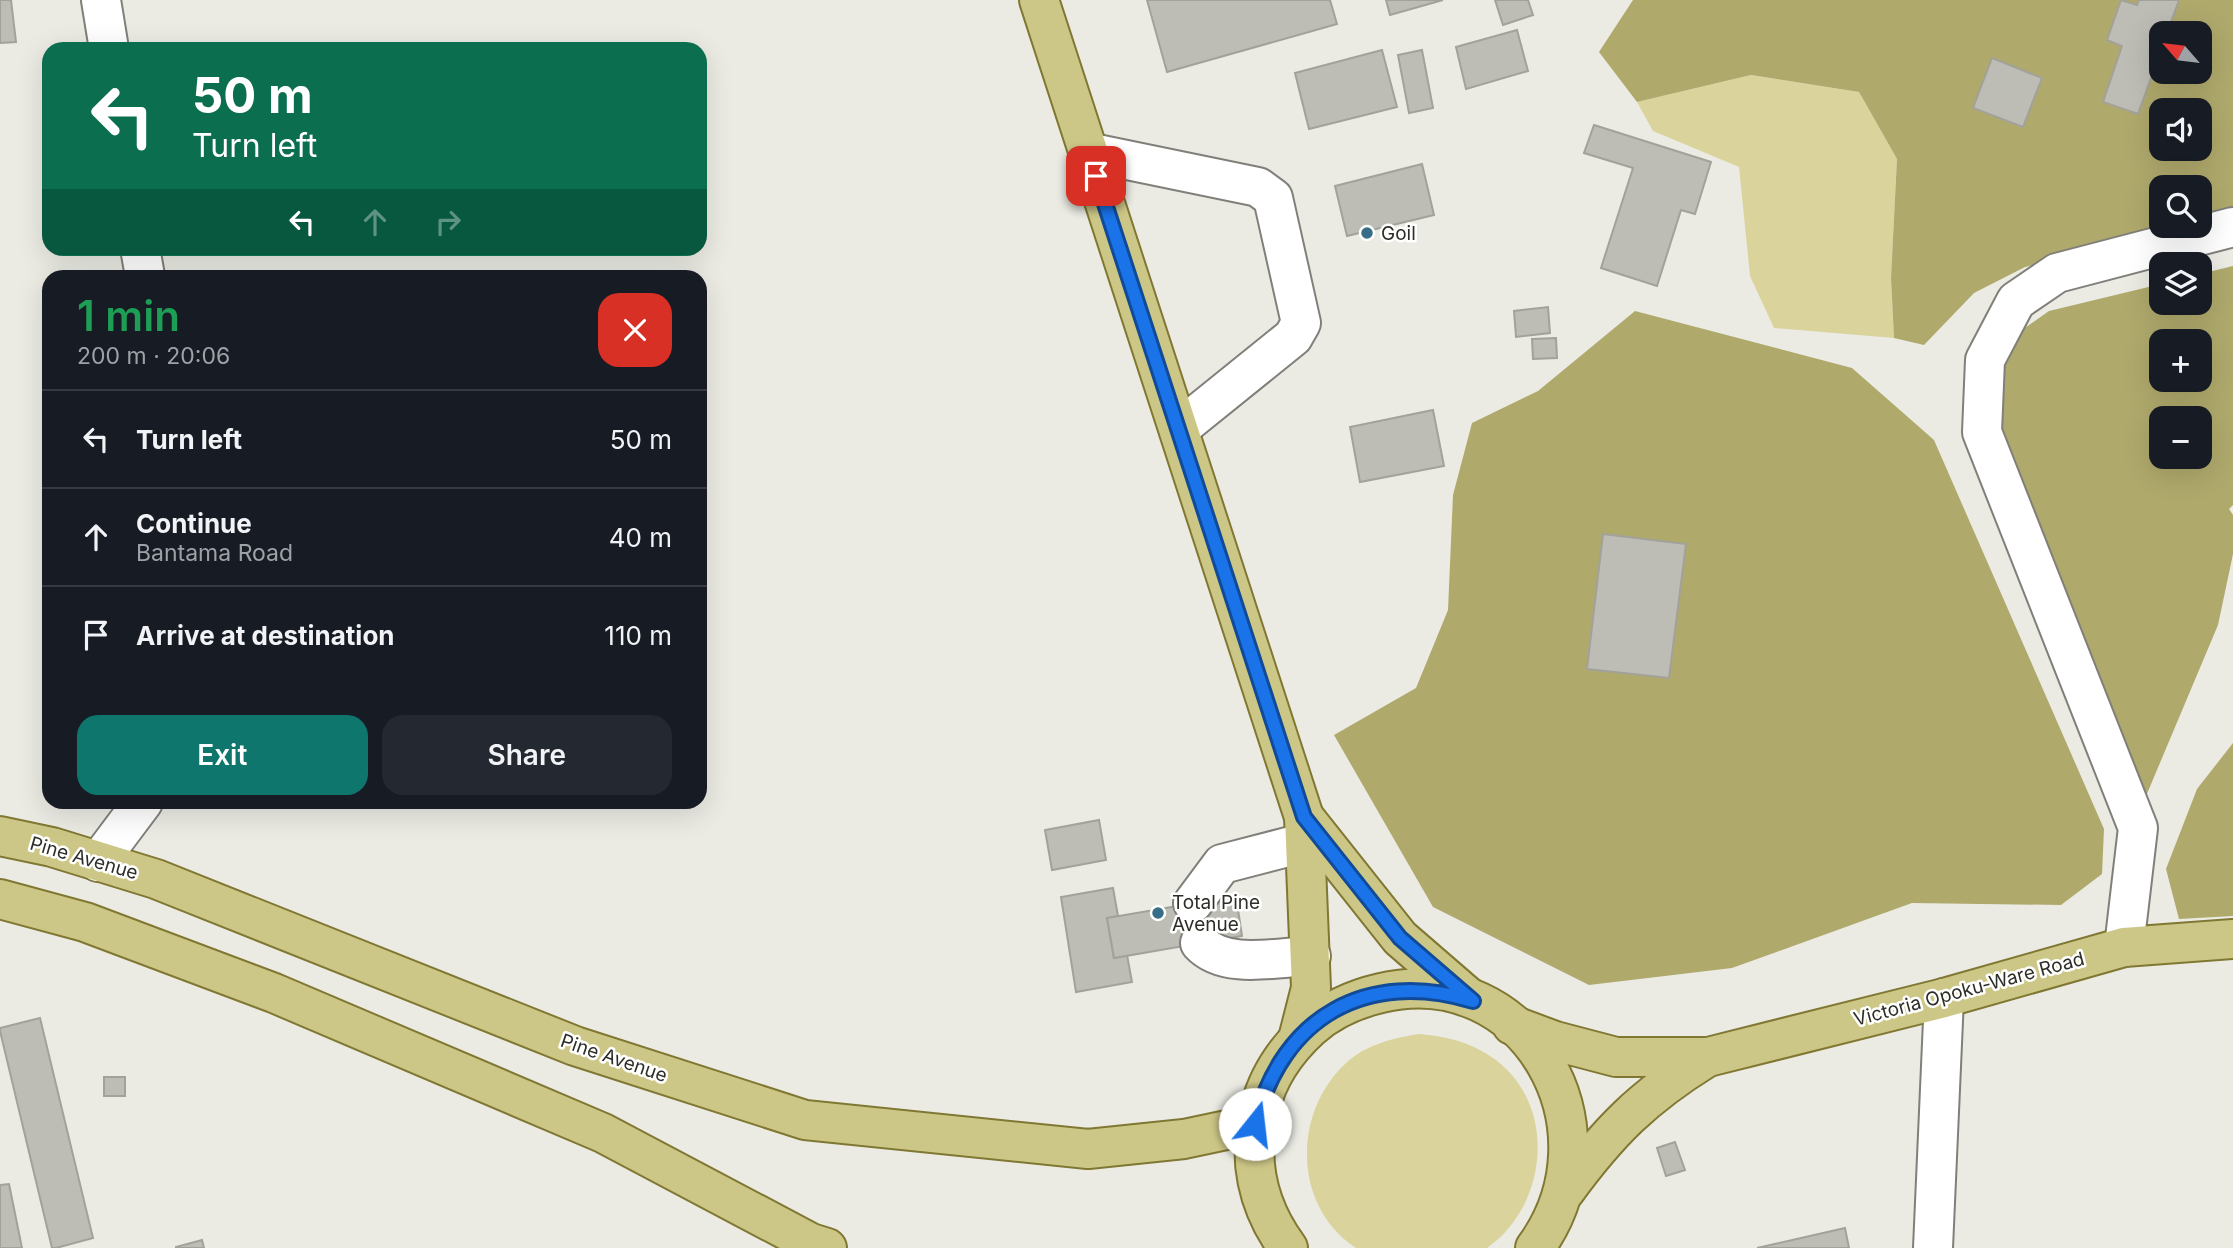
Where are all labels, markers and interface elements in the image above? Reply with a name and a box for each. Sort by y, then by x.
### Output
north arrow [2149,21,2212,84]
map controls [2149,21,2212,469]
text: 50 m [192,66,313,125]
icon: left [77,70,168,161]
button: sound [2149,98,2212,161]
text: Turn left [192,126,317,165]
pin [1066,146,1126,206]
icon: arrive [1077,157,1115,195]
button: search [2149,175,2212,238]
icon: left [283,203,321,241]
icon: ahead [356,203,394,241]
icon: right [429,203,467,241]
place label: Goil [1381,222,1416,245]
marker: Goil [1359,225,1375,241]
button: layers [2149,252,2212,315]
text: 1 min [77,290,180,341]
button: close [598,293,672,367]
button: + [2149,329,2212,392]
text: 200 m · 20:06 [77,342,230,370]
button: − [2149,406,2212,469]
icon: left [77,420,115,458]
text: Turn left [136,424,242,455]
text: 50 m [610,424,672,455]
text: Continue [136,508,252,539]
icon: ahead [77,518,115,556]
text: 40 m [609,522,672,553]
text: Bantama Road [136,539,293,567]
icon: arrive [77,616,115,654]
text: Arrive at destination [136,620,395,651]
text: 110 m [604,620,672,651]
button: Exit [77,715,368,795]
button: Share [382,715,672,795]
street label: Pine Avenue [27,832,141,884]
place label: Total Pine Avenue [1172,891,1260,936]
marker: Total Pine Avenue [1150,905,1166,921]
street label: Victoria Opoku-Ware Road [1851,947,2087,1031]
street label: Pine Avenue [558,1029,670,1087]
position arrow [1218,1087,1292,1161]

